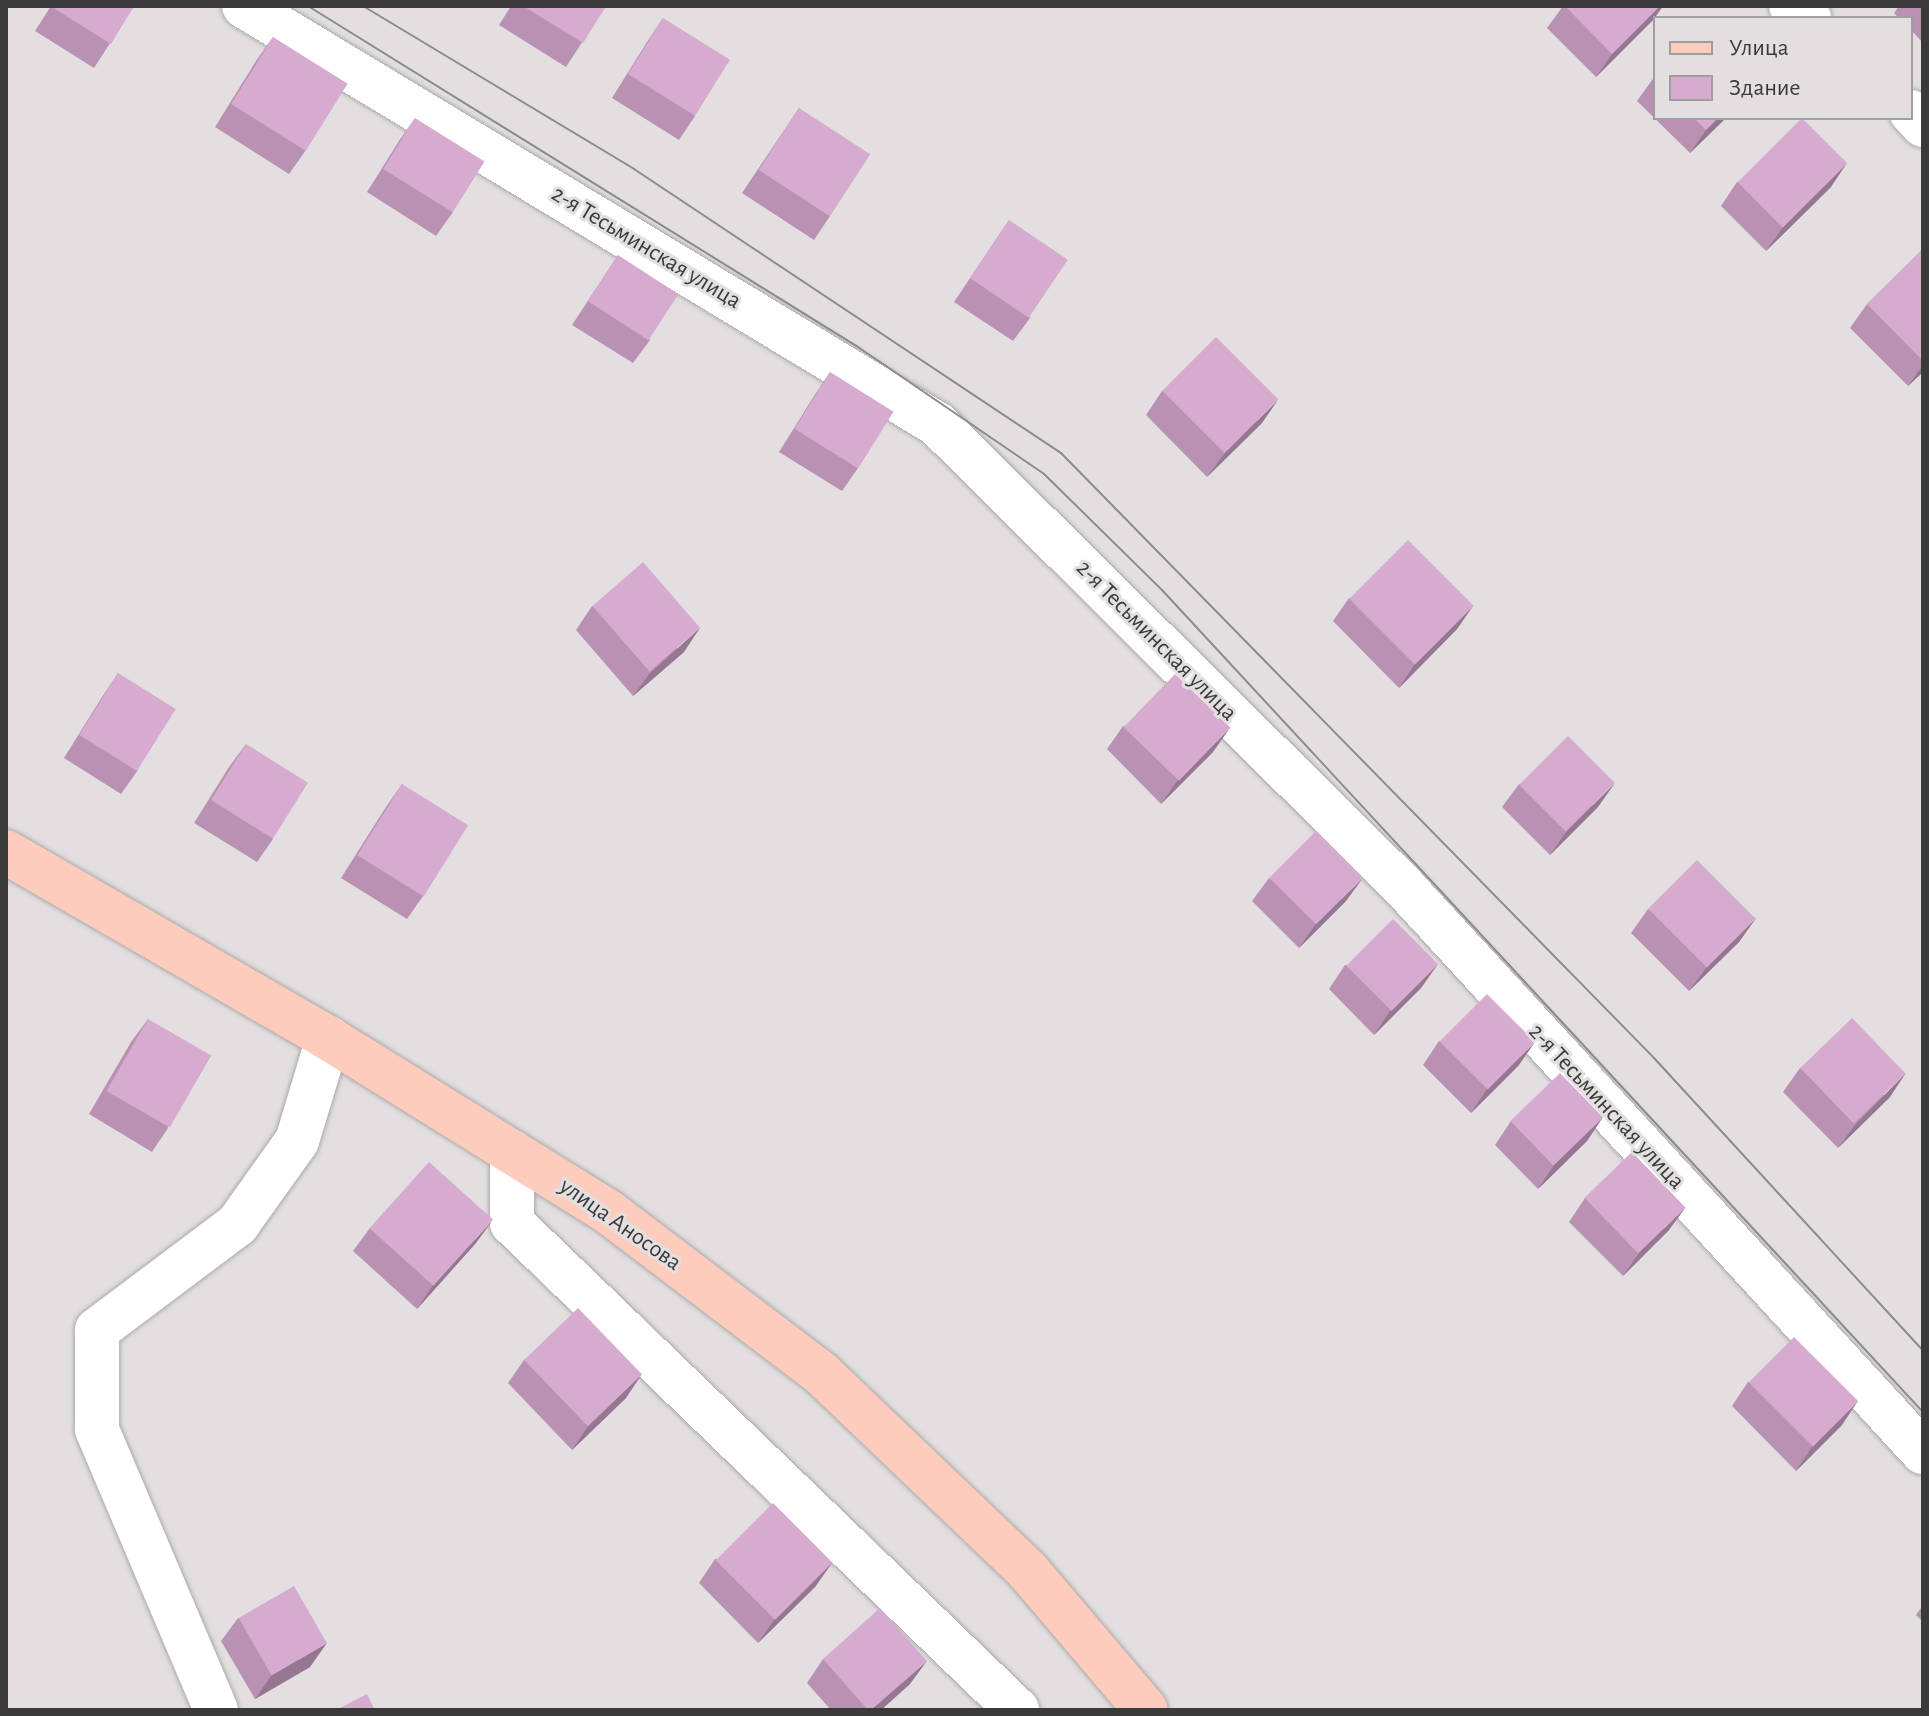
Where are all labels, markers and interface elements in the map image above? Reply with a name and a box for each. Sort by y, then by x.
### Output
legend [1653,16,1913,120]
text: Улица [1729,36,1789,60]
text: Здание [1729,76,1800,100]
street label: 2-я Тесьминская улица [546,180,746,316]
street label: 2-я Тесьминская улица [1069,554,1243,728]
street label: 2-я Тесьминская улица [1522,1018,1690,1196]
street label: улица Аносова [553,1172,687,1278]

